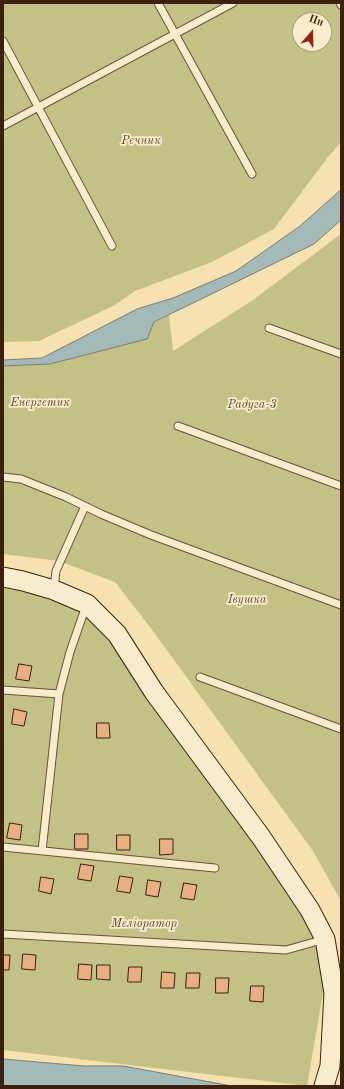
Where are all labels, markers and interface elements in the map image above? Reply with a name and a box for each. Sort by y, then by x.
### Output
north arrow [292,12,332,52]
text: Пн [307,13,325,29]
park label: Речник [121,134,161,148]
park label: Енергетик [10,396,70,410]
park label: Радуга-3 [227,398,277,412]
park label: Івушка [228,593,266,607]
park label: Меліоратор [111,917,177,931]

